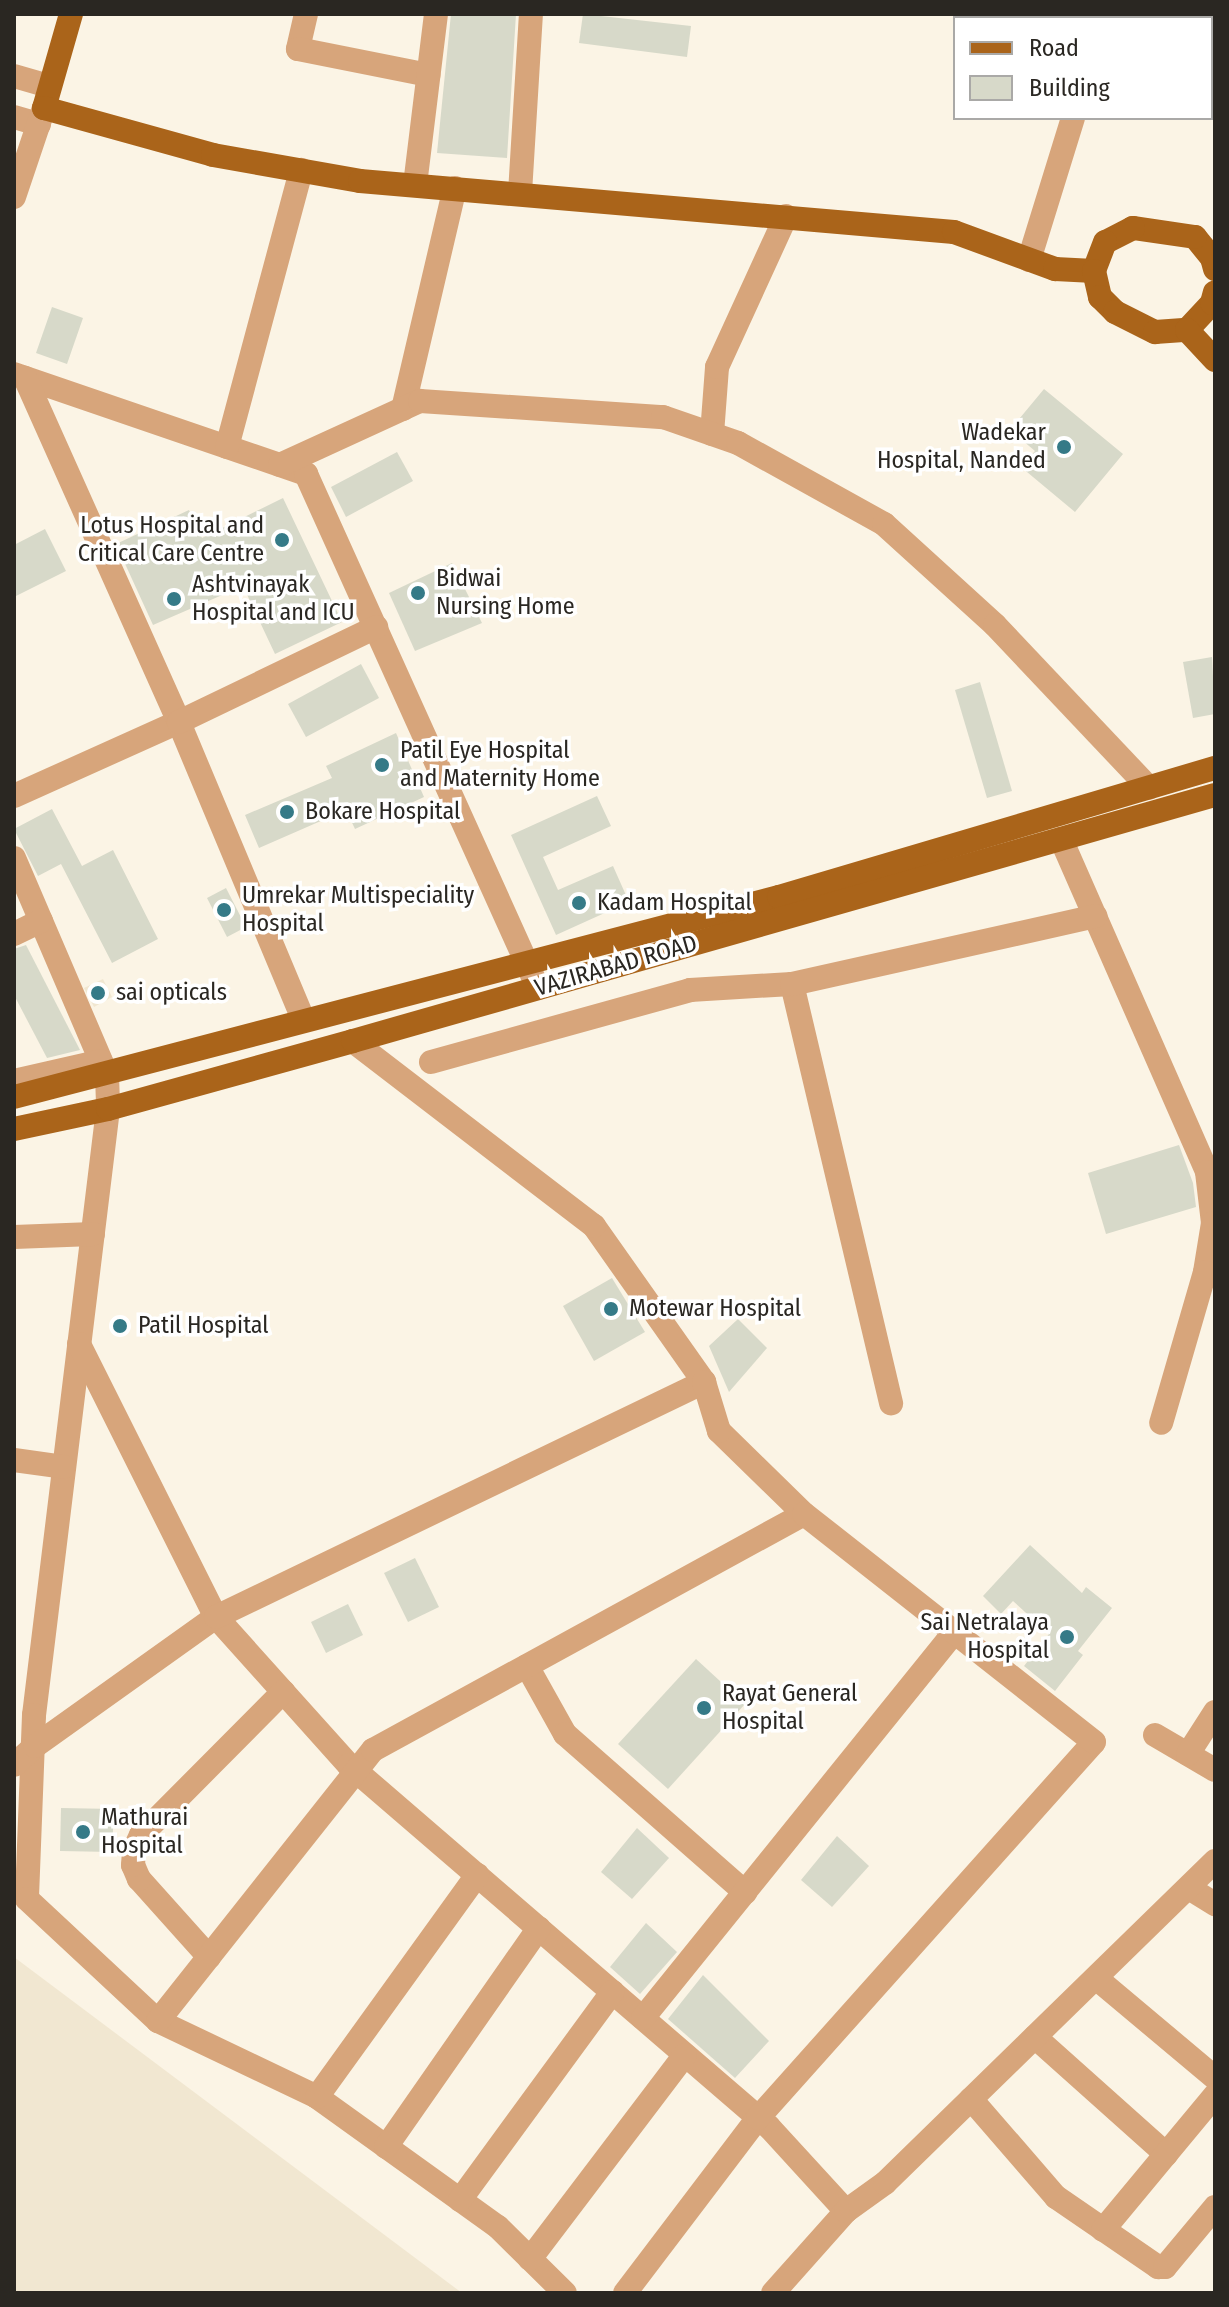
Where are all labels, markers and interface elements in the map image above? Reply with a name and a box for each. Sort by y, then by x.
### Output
legend [953,16,1213,120]
text: Road [1029,34,1079,62]
text: Building [1029,74,1110,102]
place label: Wadekar Hospital, Nanded [877,419,1046,475]
marker: Wadekar Hospital, Nanded [1053,436,1075,458]
place label: Lotus Hospital and Critical Care Centre [78,512,264,568]
marker: Lotus Hospital and Critical Care Centre [271,529,293,551]
place label: Bidwai Nursing Home [436,565,575,621]
place label: Ashtvinayak Hospital and ICU [192,571,355,627]
marker: Bidwai Nursing Home [407,582,429,604]
marker: Ashtvinayak Hospital and ICU [163,588,185,610]
place label: Patil Eye Hospital and Maternity Home [400,737,600,793]
marker: Patil Eye Hospital and Maternity Home [371,754,393,776]
place label: Bokare Hospital [305,798,460,826]
marker: Bokare Hospital [276,801,298,823]
place label: Umrekar Multispeciality Hospital [242,882,474,938]
place label: Kadam Hospital [597,889,752,917]
marker: Kadam Hospital [568,892,590,914]
marker: Umrekar Multispeciality Hospital [213,899,235,921]
street label: VAZIRABAD ROAD [532,929,700,1003]
place label: sai opticals [116,979,227,1007]
marker: sai opticals [87,982,109,1004]
place label: Motewar Hospital [629,1295,801,1323]
marker: Motewar Hospital [600,1298,622,1320]
place label: Patil Hospital [138,1312,269,1340]
marker: Patil Hospital [109,1315,131,1337]
place label: Sai Netralaya Hospital [920,1609,1049,1665]
marker: Sai Netralaya Hospital [1056,1626,1078,1648]
place label: Rayat General Hospital [722,1680,857,1736]
marker: Rayat General Hospital [693,1697,715,1719]
place label: Mathurai Hospital [101,1804,188,1860]
marker: Mathurai Hospital [72,1821,94,1843]

